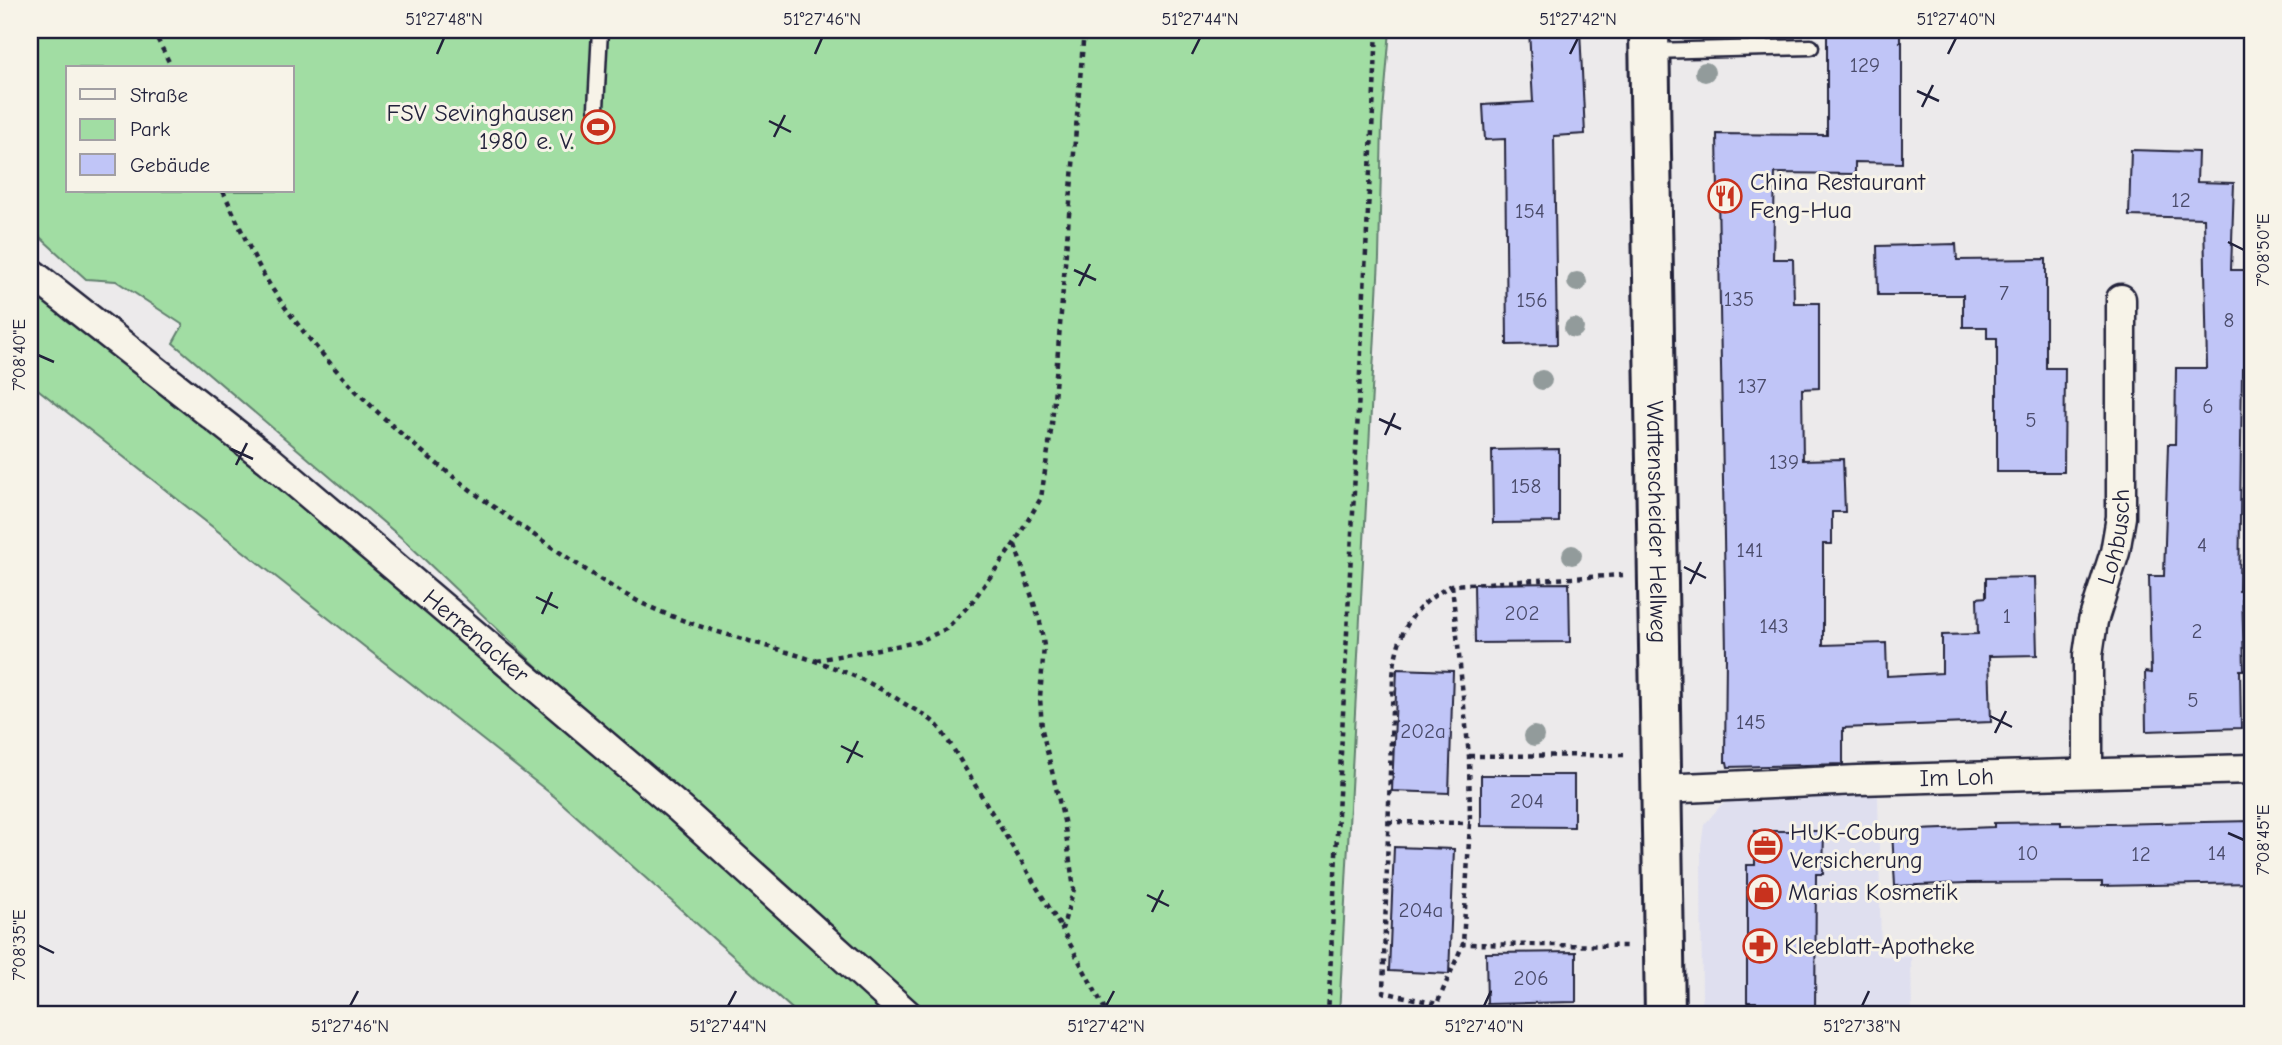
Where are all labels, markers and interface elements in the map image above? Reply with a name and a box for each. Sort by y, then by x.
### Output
text: 51°27'48"N [405,9,483,30]
text: 51°27'46"N [783,9,861,30]
text: 51°27'44"N [1162,9,1238,30]
text: 51°27'42"N [1539,9,1617,30]
text: 51°27'40"N [1916,9,1996,30]
house number: 129 [1850,53,1880,77]
legend [66,66,294,192]
text: Straße [130,83,188,107]
place label: FSV Sevinghausen 1980 e. V. [387,99,574,155]
sports icon: FSV Sevinghausen 1980 e. V. [579,108,617,146]
text: Park [130,117,170,141]
text: Gebäude [130,153,210,177]
place label: China Restaurant Feng-Hua [1750,168,1926,224]
restaurant icon: China Restaurant Feng-Hua [1706,177,1744,215]
house number: 12 [2171,188,2191,212]
house number: 154 [1515,199,1545,223]
text: 7°08'50"E [2253,213,2274,287]
house number: 7 [1999,281,2009,305]
house number: 135 [1724,287,1754,311]
house number: 156 [1516,288,1548,312]
house number: 8 [2224,308,2234,332]
text: 7°08'40"E [9,319,30,391]
house number: 137 [1738,374,1767,398]
house number: 6 [2202,394,2214,418]
street label: Wattenscheider Hellweg [1641,400,1673,644]
house number: 5 [2025,408,2037,432]
house number: 139 [1769,450,1799,474]
house number: 158 [1511,474,1541,498]
street label: Lohbusch [2092,489,2135,588]
house number: 4 [2197,533,2207,557]
house number: 141 [1737,538,1763,562]
street label: Herrenacker [418,583,535,689]
house number: 202 [1505,601,1539,625]
house number: 1 [2003,604,2011,628]
house number: 143 [1759,614,1789,638]
house number: 2 [2192,619,2202,643]
house number: 5 [2187,688,2199,712]
house number: 145 [1736,710,1766,734]
house number: 202a [1400,719,1446,743]
street label: Im Loh [1919,762,1994,792]
house number: 204 [1510,789,1544,813]
text: 7°08'45"E [2253,804,2274,876]
place label: HUK-Coburg Versicherung [1790,818,1923,874]
office icon: HUK-Coburg Versicherung [1746,827,1784,865]
house number: 10 [2017,841,2039,865]
house number: 14 [2208,841,2226,865]
house number: 12 [2131,842,2151,866]
shop icon: Marias Kosmetik [1745,873,1783,911]
place label: Marias Kosmetik [1788,878,1958,906]
house number: 204a [1399,898,1443,922]
text: 7°08'35"E [9,909,30,981]
pharmacy icon: Kleeblatt-Apotheke [1741,927,1779,965]
place label: Kleeblatt-Apotheke [1784,932,1975,960]
house number: 206 [1513,966,1549,990]
text: 51°27'46"N [311,1016,389,1037]
text: 51°27'44"N [690,1016,766,1037]
text: 51°27'42"N [1067,1016,1145,1037]
text: 51°27'40"N [1444,1016,1524,1037]
text: 51°27'38"N [1823,1016,1901,1037]

